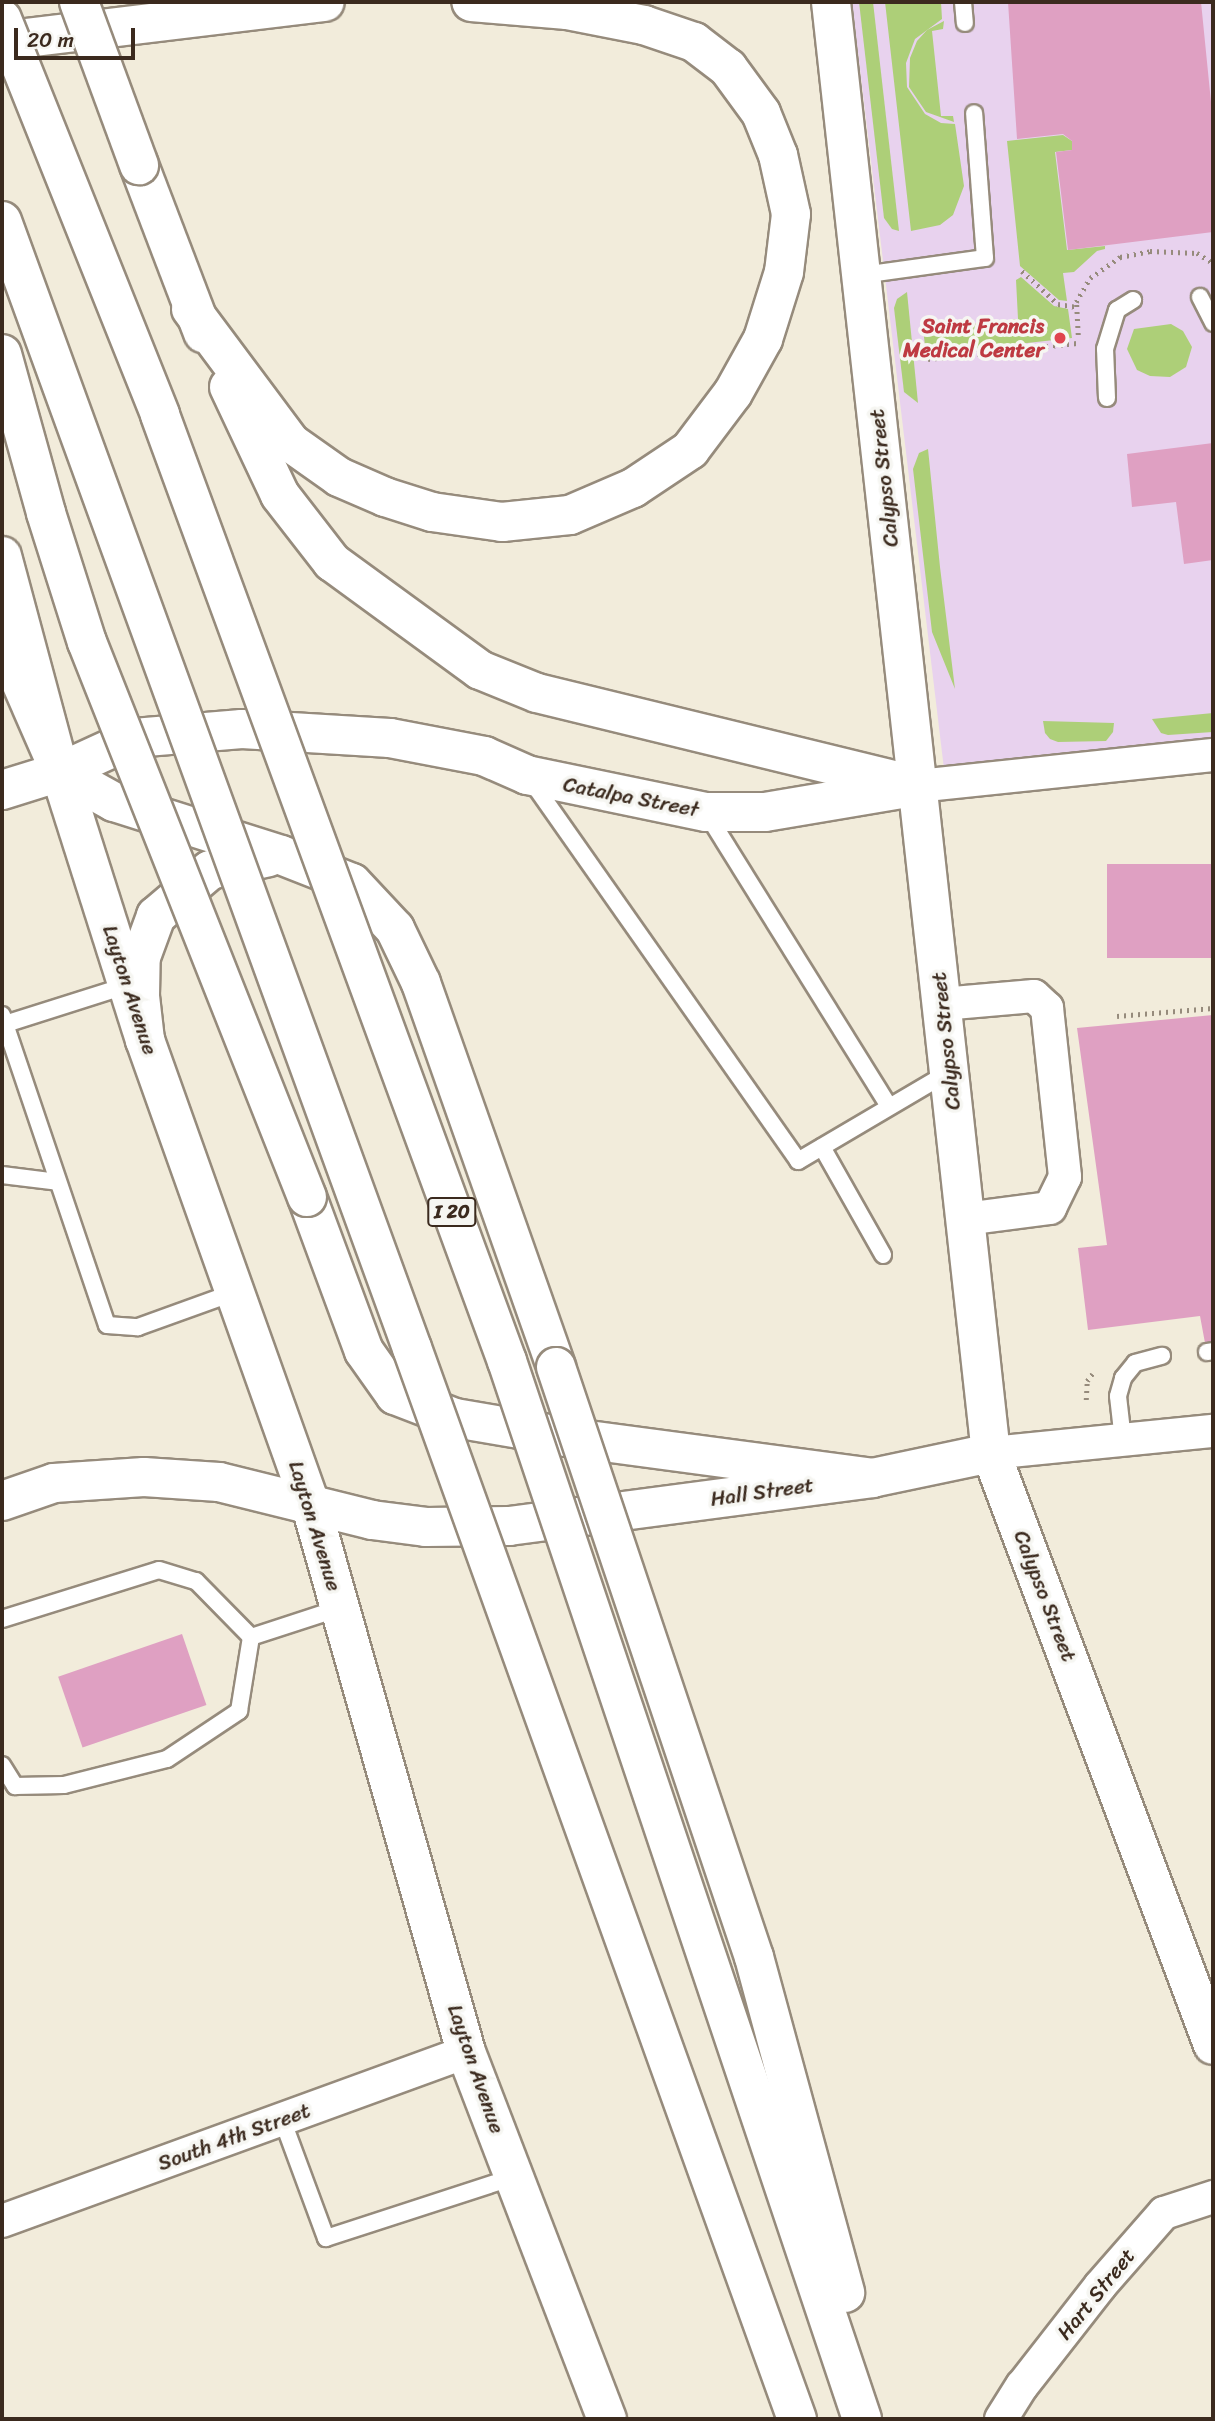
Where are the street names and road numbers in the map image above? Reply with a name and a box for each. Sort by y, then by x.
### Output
street label: Calypso Street [864,408,904,548]
street label: Catalpa Street [561,772,701,822]
street label: Layton Avenue [97,922,163,1058]
street label: Calypso Street [926,971,966,1111]
road number: I 20 [426,1196,478,1228]
street label: Layton Avenue [283,1458,347,1594]
street label: Hall Street [709,1472,815,1512]
street label: Calypso Street [1008,1527,1082,1665]
street label: Layton Avenue [442,2001,510,2137]
street label: South 4th Street [154,2098,314,2176]
street label: Hart Street [1052,2243,1140,2345]

